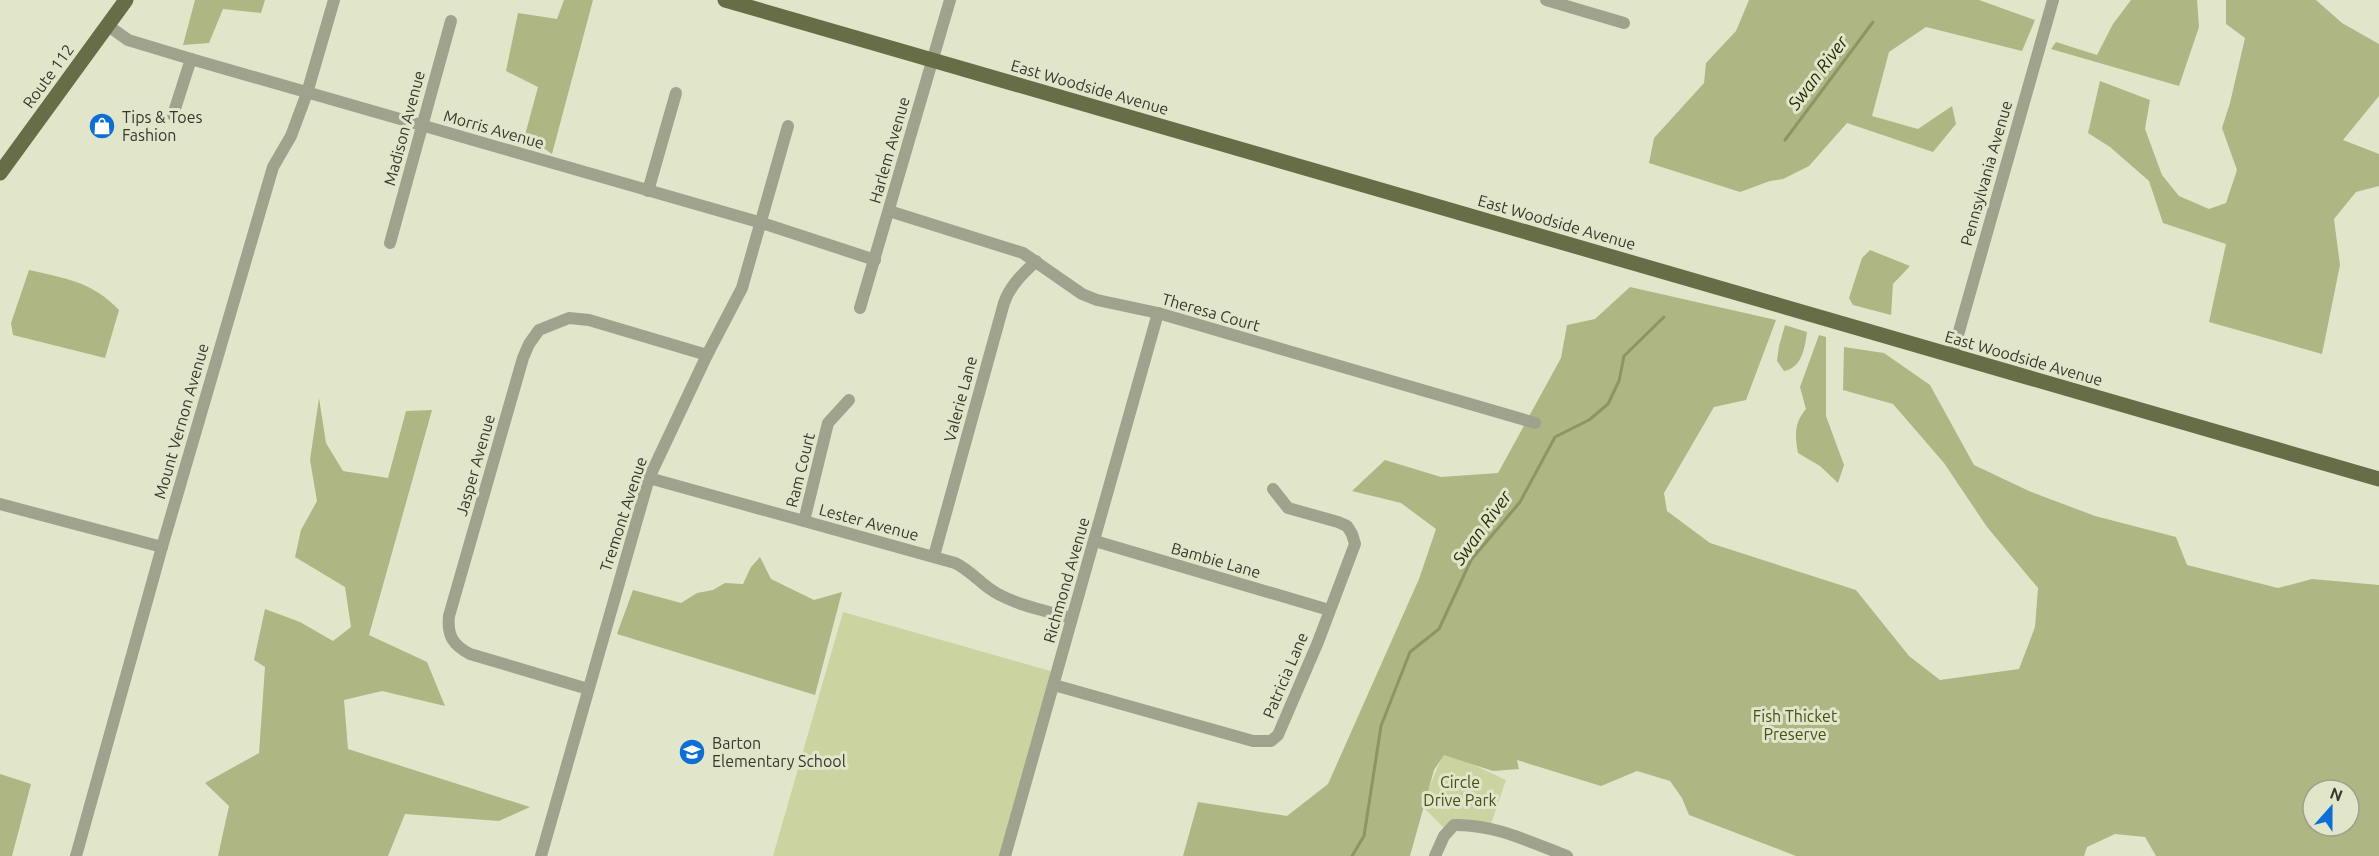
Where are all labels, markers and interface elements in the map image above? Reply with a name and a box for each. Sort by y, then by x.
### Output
water label: Swan River [1783,31,1852,114]
street label: Route 112 [19,41,77,111]
street label: East Woodside Avenue [1009,56,1171,118]
street label: Madison Avenue [380,68,428,188]
street label: Harlem Avenue [865,95,913,205]
street label: Pennsylvania Avenue [1957,98,2015,248]
street label: Morris Avenue [442,106,546,152]
place label: Tips & Toes Fashion [122,108,203,144]
shop icon: Tips & Toes Fashion [87,111,117,141]
street label: East Woodside Avenue [1476,191,1638,253]
street label: Theresa Court [1160,289,1263,335]
street label: East Woodside Avenue [1943,327,2105,389]
street label: Mount Vernon Avenue [150,341,212,501]
street label: Valerie Lane [940,354,980,444]
street label: Jasper Avenue [452,412,498,518]
street label: Ram Court [782,430,818,509]
street label: Tremont Avenue [596,454,650,574]
water label: Swan River [1447,486,1515,569]
street label: Lester Avenue [817,500,921,544]
street label: Richmond Avenue [1039,515,1093,645]
street label: Bambie Lane [1169,539,1263,581]
street label: Patricia Lane [1259,629,1311,721]
park label: Fish Thicket Preserve [1753,707,1838,743]
place label: Barton Elementary School [712,734,846,770]
school or university icon: Barton Elementary School [677,737,707,767]
park label: Circle Drive Park [1423,773,1497,809]
north arrow [2301,778,2361,838]
text: N [2328,783,2345,805]

